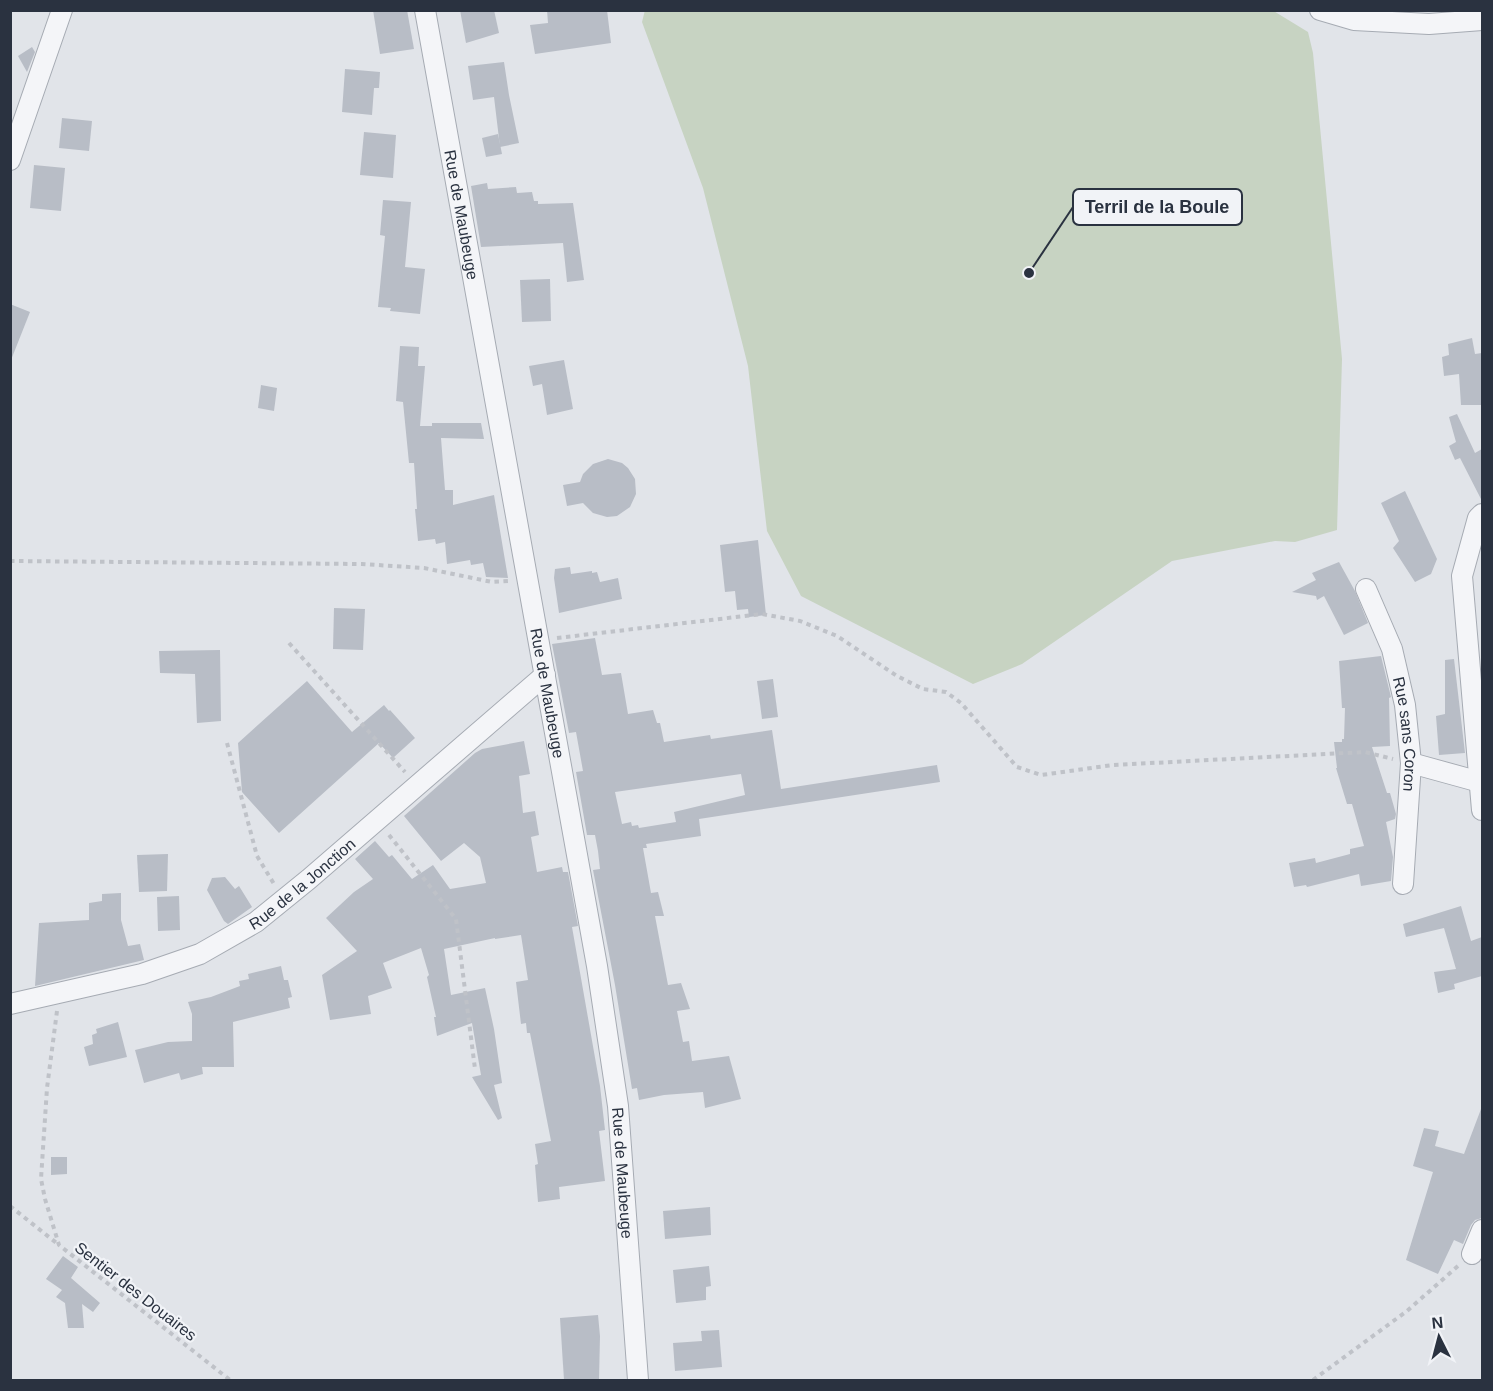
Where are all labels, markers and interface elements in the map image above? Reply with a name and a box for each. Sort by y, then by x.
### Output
street label: Rue de Maubeuge [441,148,481,281]
callout: Terril de la Boule [1073,189,1242,225]
text: Terril de la Boule [1085,197,1229,217]
street label: Rue de Maubeuge [527,627,567,760]
street label: Rue sans Coron [1390,675,1419,792]
street label: Rue de la Jonction [246,835,359,933]
street label: Rue de Maubeuge [609,1107,636,1239]
street label: Sentier des Douaires [72,1239,200,1344]
north arrow [1409,1307,1469,1367]
text: N [1431,1314,1444,1332]

